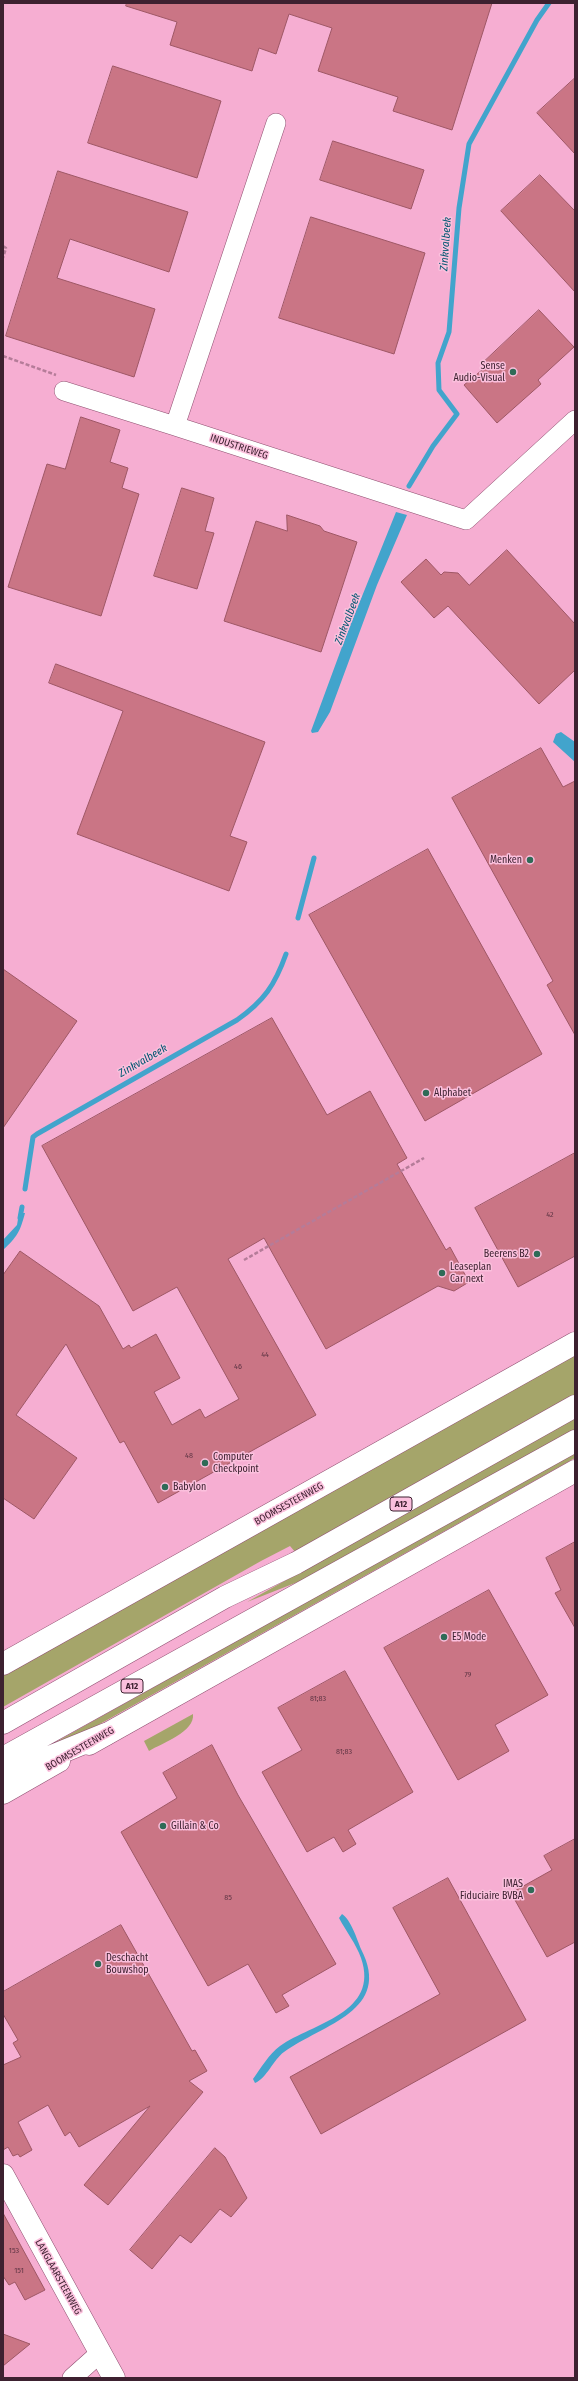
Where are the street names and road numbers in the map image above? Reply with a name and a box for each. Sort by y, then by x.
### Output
street label: INDUSTRIEWEG [209,432,269,462]
street label: BOOMSESTEENWEG [252,1480,326,1528]
road number: A12 [390,1497,412,1511]
road number: A12 [121,1679,143,1693]
street label: BOOMSESTEENWEG [44,1725,116,1773]
street label: LANGLAARSTEENWEG [32,2237,84,2317]

